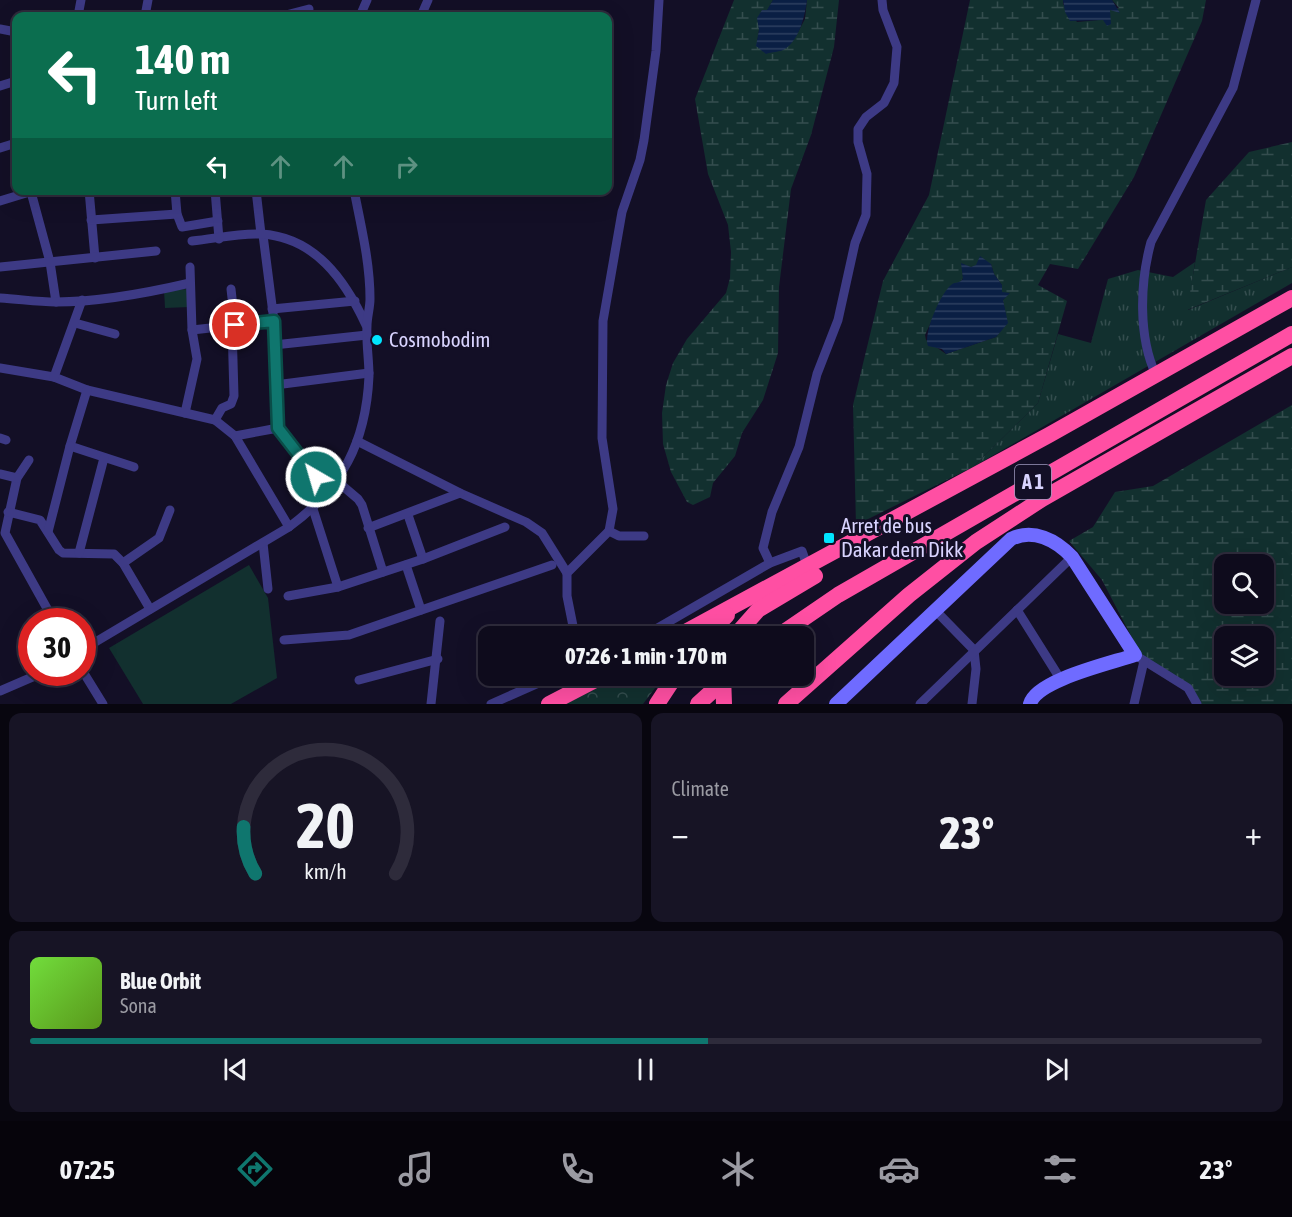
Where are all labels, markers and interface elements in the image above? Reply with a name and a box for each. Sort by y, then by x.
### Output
text: 140 m [135,35,230,83]
icon: left [36,36,114,114]
text: Turn left [135,85,218,116]
icon: left [201,150,234,183]
icon: ahead [264,150,297,183]
icon: ahead [327,150,360,183]
icon: right [390,150,423,183]
pin [209,299,260,350]
icon: arrive [218,308,251,341]
place label: Cosmobodim [389,327,490,351]
marker: Cosmobodim [370,333,384,347]
position arrow [284,445,348,509]
road number: A 1 [1015,465,1051,499]
place label: Arret de bus Dakar dem Dikk [841,513,963,561]
marker: Arret de bus Dakar dem Dikk [822,531,836,545]
map controls [1214,554,1274,686]
button: search [1214,554,1274,614]
speed limit sign: 30 [18,608,96,686]
button: layers [1214,626,1274,686]
text: 07:26 · 1 min · 170 m [565,643,727,669]
text: Climate [672,777,729,800]
text: 20 [296,790,355,861]
text: 23° [939,807,994,859]
text: − [672,814,689,852]
text: + [1245,814,1262,852]
text: km/h [304,860,347,885]
text: Blue Orbit [120,968,201,994]
text: Sona [120,994,157,1017]
icon: previous [219,1053,252,1086]
icon: pause [629,1053,662,1086]
icon: next [1040,1053,1073,1086]
icon: directions [234,1148,276,1190]
icon: music [395,1148,437,1190]
icon: phone [556,1148,598,1190]
icon: climate [717,1148,759,1190]
icon: car [878,1148,920,1190]
icon: filters [1039,1148,1081,1190]
text: 07:25 [59,1154,115,1185]
text: 23° [1200,1154,1232,1185]

